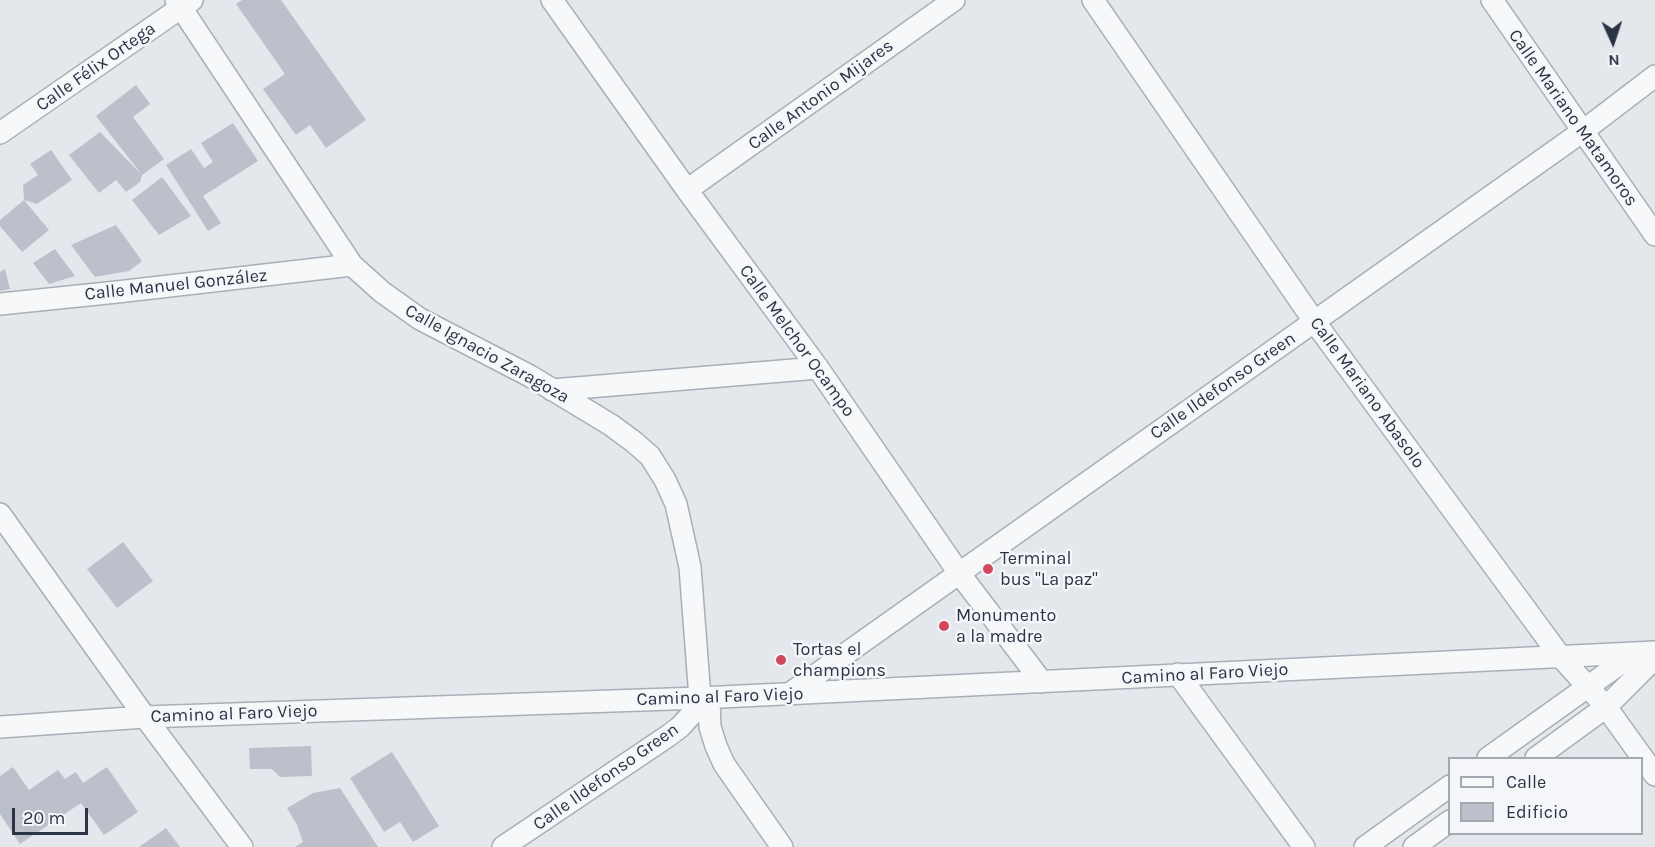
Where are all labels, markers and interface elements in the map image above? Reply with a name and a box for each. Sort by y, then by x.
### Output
north arrow [1583,12,1643,72]
street label: Calle Félix Ortega [32,18,160,116]
street label: Calle Mariano Matamoros [1504,25,1642,211]
street label: Calle Antonio Mijares [744,35,898,155]
text: N [1608,51,1620,70]
street label: Calle Melchor Ocampo [735,261,859,421]
street label: Calle Manuel González [84,265,268,305]
street label: Calle Ignacio Zaragoza [401,300,573,408]
street label: Calle Mariano Abasolo [1305,313,1429,473]
street label: Calle Ildefonso Green [1146,328,1300,444]
place label: Terminal bus "La paz" [1000,548,1098,590]
marker: Terminal bus "La paz" [981,562,995,576]
place label: Monumento a la madre [956,605,1056,648]
marker: Monumento a la madre [937,619,951,633]
place label: Tortas el champions [793,639,886,682]
marker: Tortas el champions [774,653,788,667]
street label: Camino al Faro Viejo [1121,659,1289,689]
street label: Camino al Faro Viejo [636,683,804,711]
street label: Camino al Faro Viejo [150,700,318,728]
street label: Calle Ildefonso Green [529,719,683,835]
legend [1448,757,1643,835]
text: Calle [1506,771,1546,793]
scale bar [15,796,92,834]
text: Edificio [1506,801,1568,823]
text: 20 m [23,807,65,829]

